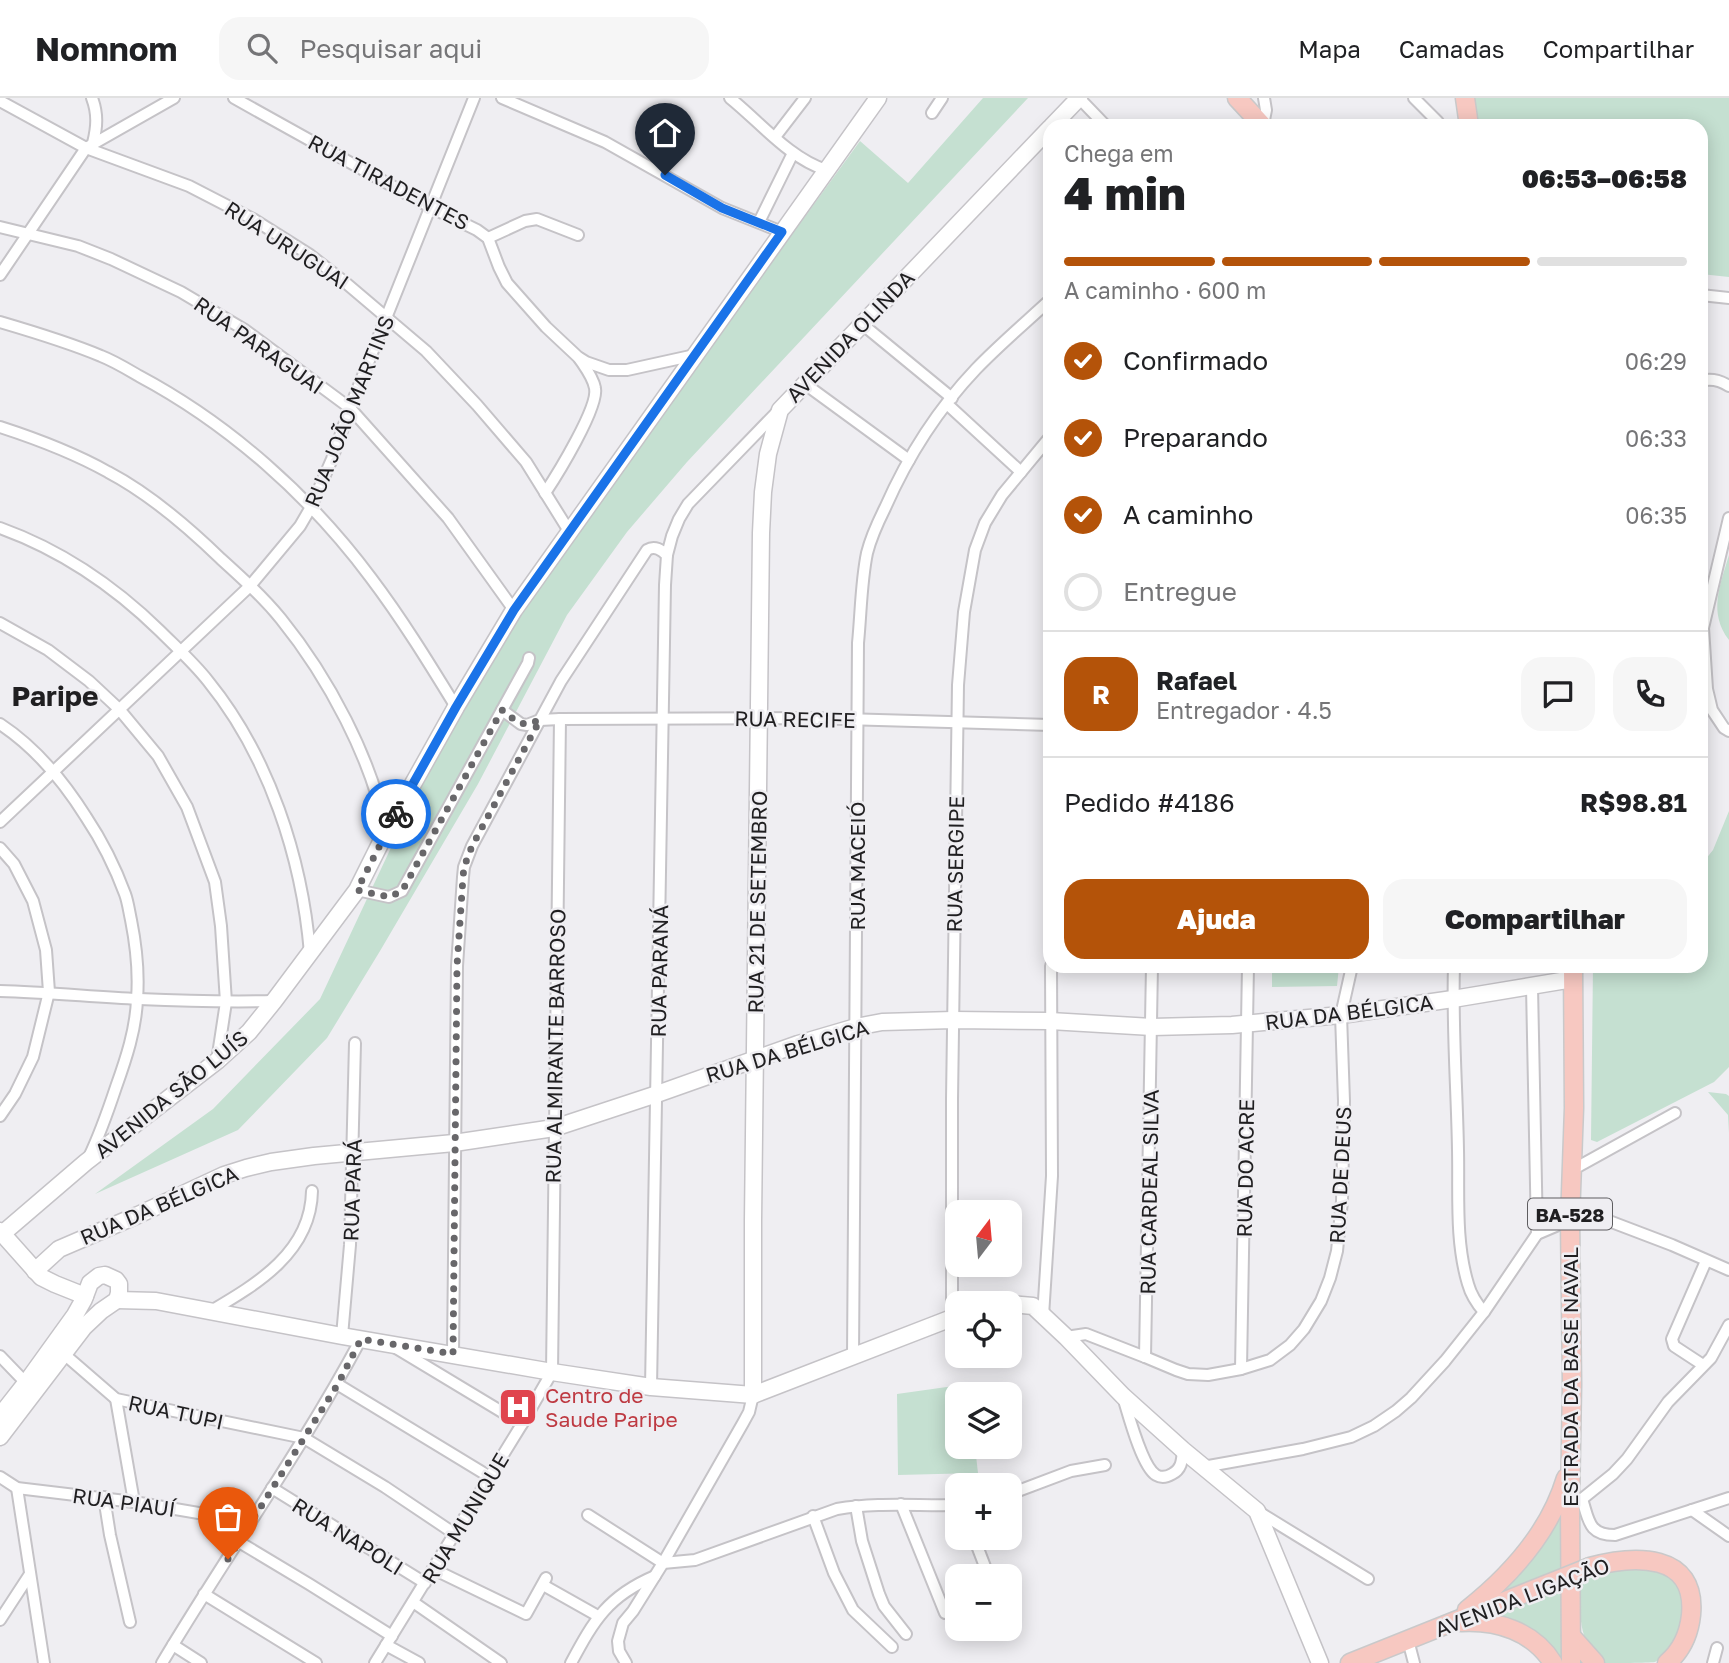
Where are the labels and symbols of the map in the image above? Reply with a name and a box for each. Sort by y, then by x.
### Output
pin [635,103,695,175]
street label: RUA TIRADENTES [304,129,474,235]
street label: RUA URUGUAI [220,195,354,295]
street label: AVENIDA OLINDA [780,265,920,407]
street label: RUA PARAGUAI [189,291,329,399]
street label: RUA JOÃO MARTINS [299,311,399,511]
district label: Paripe [12,679,98,712]
street label: RUA RECIFE [734,705,856,733]
courier [361,779,431,849]
street label: RUA 21 DE SETEMBRO [742,790,772,1014]
street label: RUA SERGIPE [941,795,969,933]
street label: RUA MACEIÓ [844,801,870,931]
street label: RUA PARANÁ [645,904,673,1038]
street label: RUA ALMIRANTE BARROSO [540,908,570,1184]
street label: RUA DA BÉLGICA [1264,989,1434,1035]
street label: RUA DA BÉLGICA [702,1014,872,1088]
street label: AVENIDA SÃO LUÍS [89,1024,253,1164]
street label: RUA CARDEAL SILVA [1134,1089,1164,1295]
street label: RUA DO ACRE [1231,1098,1259,1238]
street label: RUA DE DEUS [1323,1106,1357,1244]
street label: RUA PARÁ [337,1138,367,1242]
street label: RUA DA BÉLGICA [76,1160,242,1250]
road number: BA-528 [1528,1198,1612,1230]
north arrow [945,1200,1022,1278]
street label: ESTRADA DA BASE NAVAL [1557,1247,1583,1507]
place label: Centro de Saude Paripe [545,1382,678,1432]
hospital icon: Centro de Saude Paripe [497,1386,539,1428]
street label: RUA TUPI [126,1389,226,1435]
street label: RUA MUNIQUE [416,1448,514,1588]
street label: RUA PIAUÍ [71,1482,179,1522]
pin [198,1487,258,1559]
street label: RUA NAPOLI [288,1492,408,1580]
street label: AVENIDA LIGAÇÃO [1431,1552,1613,1642]

